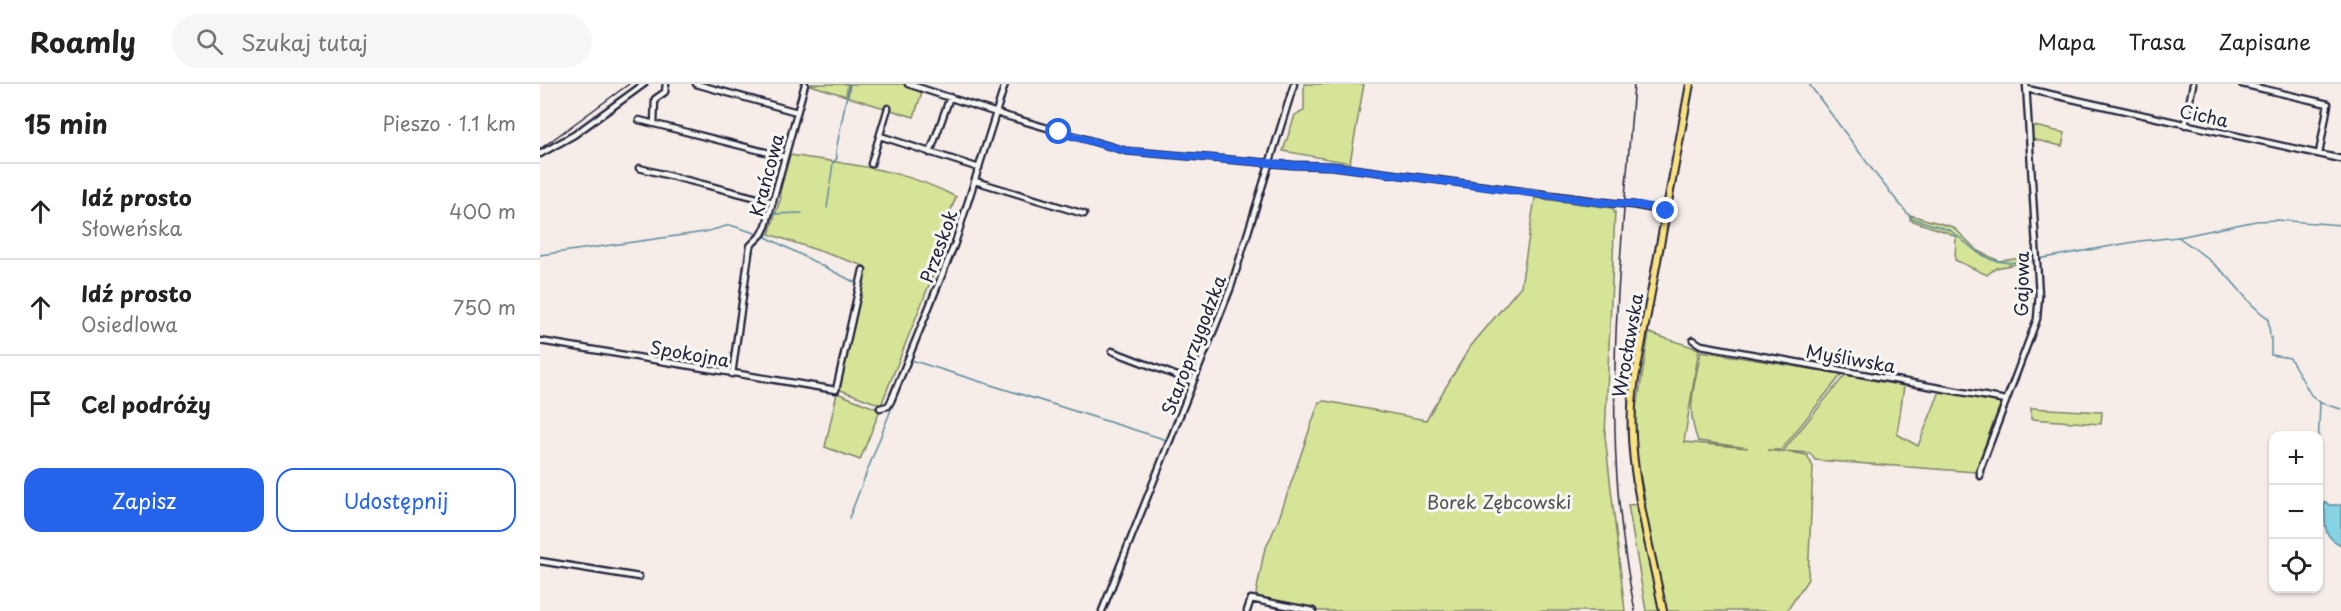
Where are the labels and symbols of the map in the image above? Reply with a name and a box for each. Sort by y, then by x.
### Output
street label: Cicha [2177,97,2232,134]
route start [1045,118,1071,144]
street label: Krańcowa [742,130,790,219]
route end [1652,197,1678,223]
street label: Przeskok [912,206,964,286]
street label: Gajowa [2007,250,2035,317]
street label: Staroprzygodzka [1154,270,1232,419]
street label: Wrocławska [1605,290,1650,399]
street label: Spokojna [648,333,732,373]
street label: Myśliwska [1804,337,1899,379]
park label: Borek Zębcowski [1427,488,1571,515]

